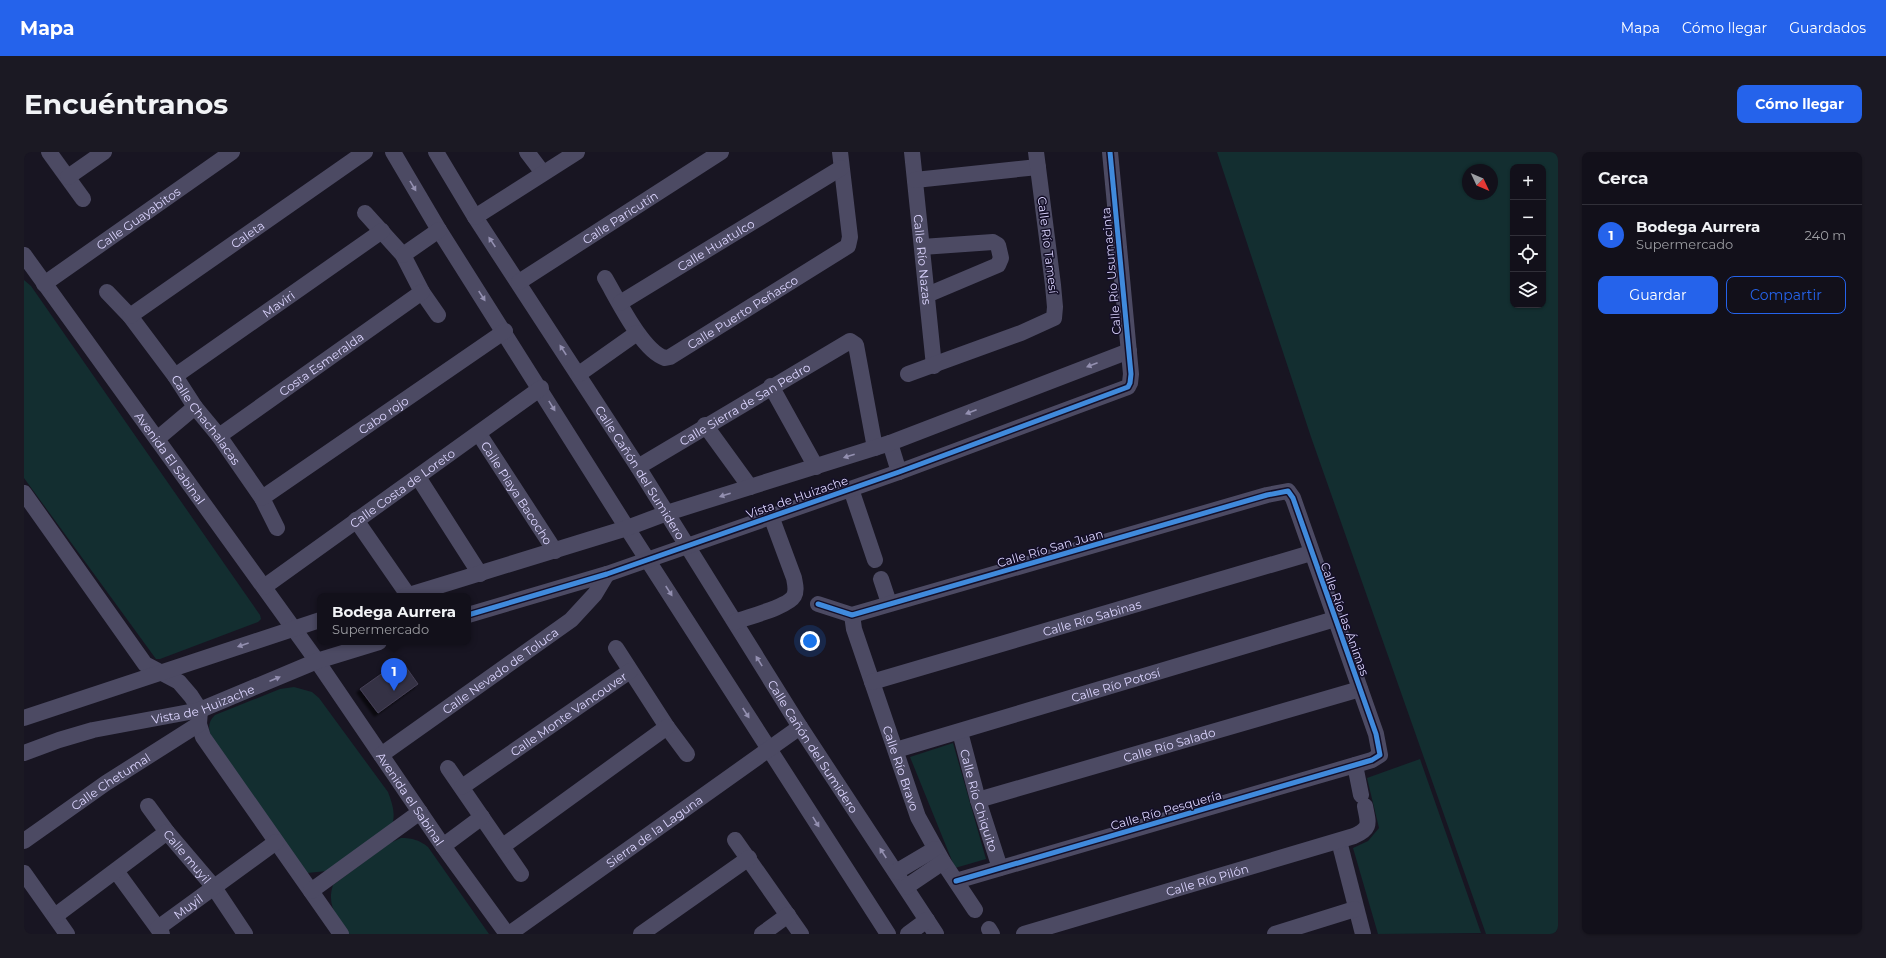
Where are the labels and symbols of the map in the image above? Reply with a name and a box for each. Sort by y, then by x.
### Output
north arrow [1462,164,1498,200]
one-way arrow [410,180,417,192]
street label: Calle Guayabitos [93,183,183,253]
street label: Calle Paricutín [579,187,661,247]
street label: Calle Río Tamesí [1035,196,1061,295]
street label: Calle Río Usumacinta [1098,207,1124,335]
street label: Calle Río Nazas [911,213,935,306]
street label: Calle Huatulco [674,215,757,274]
street label: Caleta [228,217,267,251]
one-way arrow [488,237,496,247]
street label: Calle Puerto Peñasco [684,272,801,352]
street label: Maviri [259,287,297,320]
one-way arrow [478,291,486,301]
street label: Costa Esmeralda [276,329,366,399]
one-way arrow [560,345,567,356]
street label: Calle Sierra de San Pedro [676,359,813,448]
one-way arrow [1086,363,1098,369]
street label: Calle Chachalacas [169,372,244,468]
street label: Cabo rojo [355,392,411,437]
one-way arrow [548,400,555,412]
street label: Calle Cañón del Sumidero [592,403,689,542]
street label: Avenida El Sabinal [132,409,209,507]
one-way arrow [965,410,977,416]
street label: Calle Playa Bacocho [478,438,556,547]
street label: Calle Costa de Loreto [346,445,458,531]
one-way arrow [842,453,854,459]
street label: Vista de Huizache [744,473,850,521]
one-way arrow [718,492,730,498]
street label: Calle Río San Juan [995,526,1105,570]
street label: Calle Río las Ánimas [1317,560,1373,678]
one-way arrow [665,586,673,596]
street label: Calle Río Sabinas [1041,596,1143,639]
street label: Calle Nevado de Toluca [439,624,561,717]
your location [800,631,820,651]
one-way arrow [237,643,249,649]
one-way arrow [755,656,763,666]
pin: 1 [381,658,407,691]
street label: Calle Río Potosí [1069,664,1163,705]
street label: Calle Monte Vancouver [507,668,629,759]
one-way arrow [269,675,281,681]
street label: Calle Cañón del Sumidero [765,677,862,816]
street label: Vista de Huizache [150,681,256,726]
one-way arrow [743,707,750,718]
street label: Calle Río Bravo [880,723,923,813]
street label: Calle Río Salado [1121,724,1217,765]
street label: Calle Río Chiquito [957,747,1002,854]
street label: Avenida el Sabinal [374,749,448,848]
street label: Calle Chetumal [68,750,153,813]
street label: Calle Río Pesquería [1109,787,1223,833]
street label: Sierra de la Laguna [603,791,705,870]
one-way arrow [812,817,820,827]
street label: Calle muyil [160,826,215,886]
one-way arrow [879,848,887,858]
street label: Calle Río Pilón [1164,860,1250,899]
street label: Muyil [170,891,205,922]

